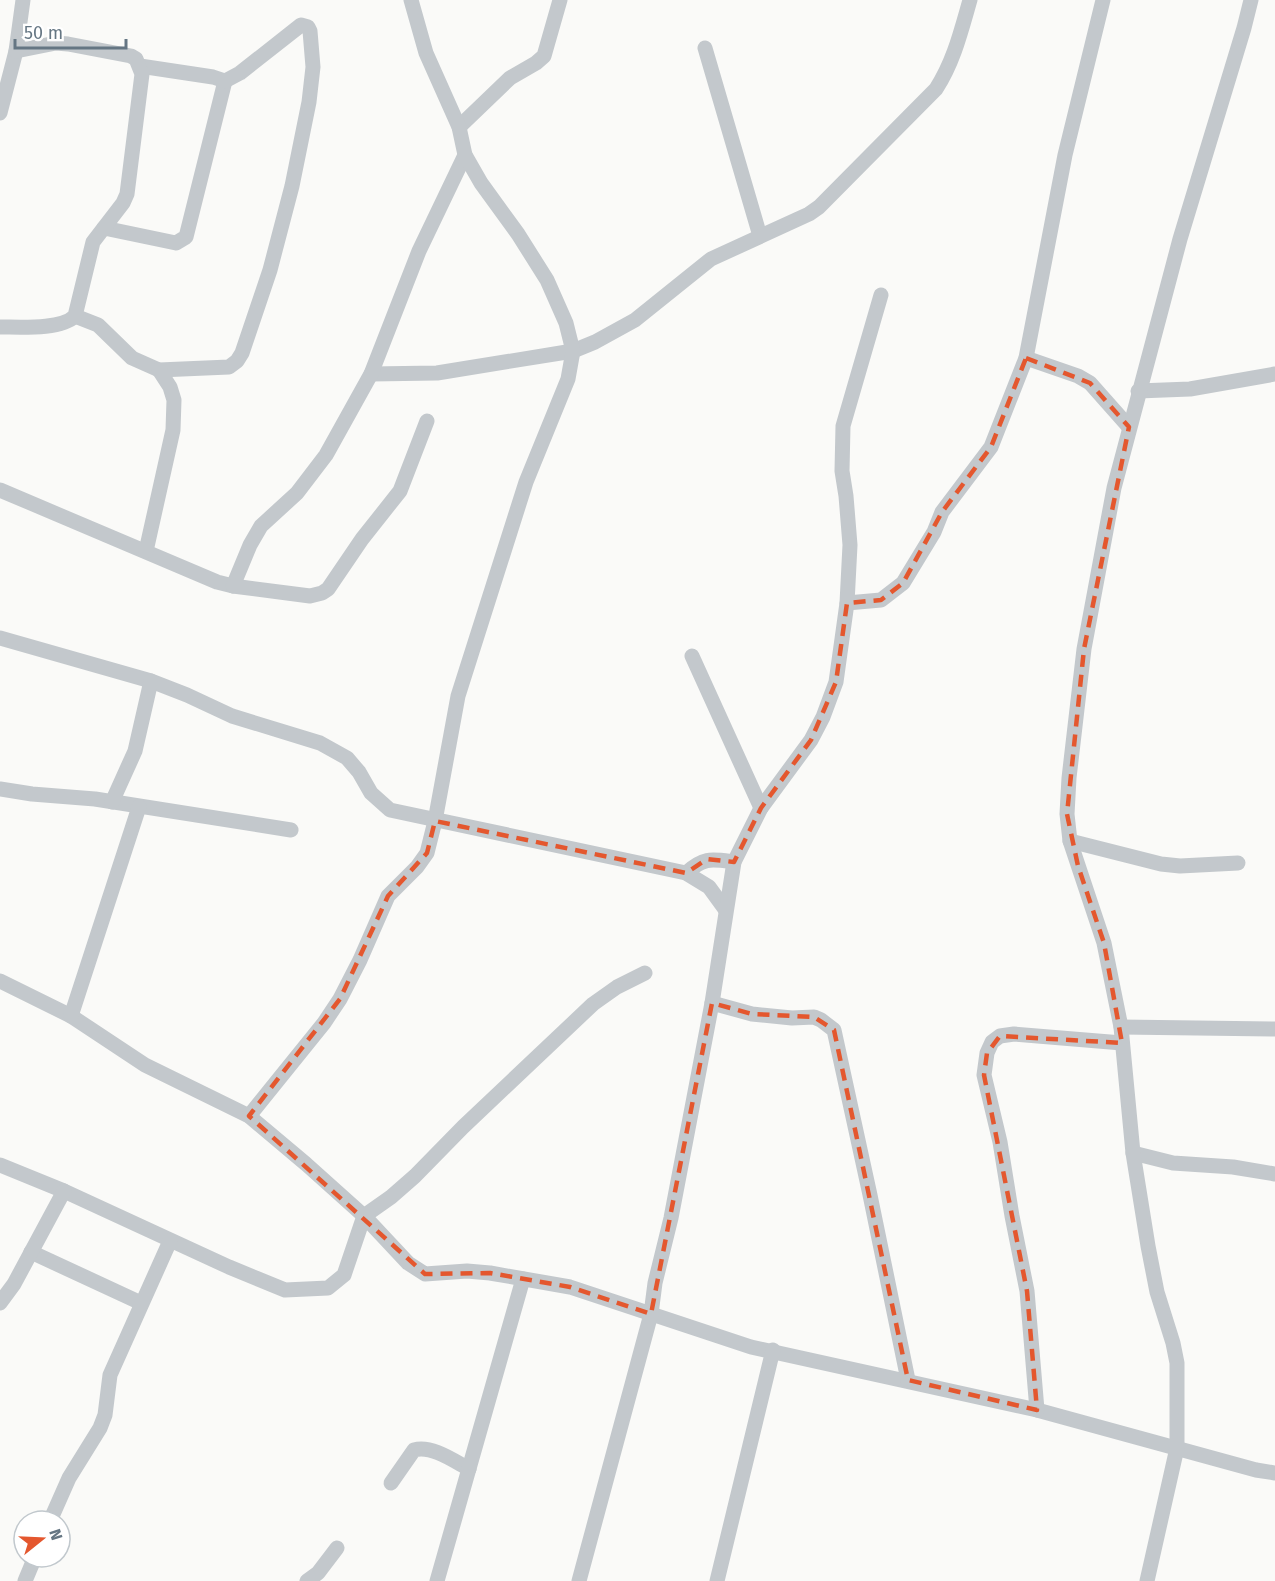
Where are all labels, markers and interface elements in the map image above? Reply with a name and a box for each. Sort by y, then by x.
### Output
scale bar [15,12,126,50]
text: 50 m [24,22,63,44]
north arrow [12,1509,72,1569]
text: N [45,1527,66,1542]

